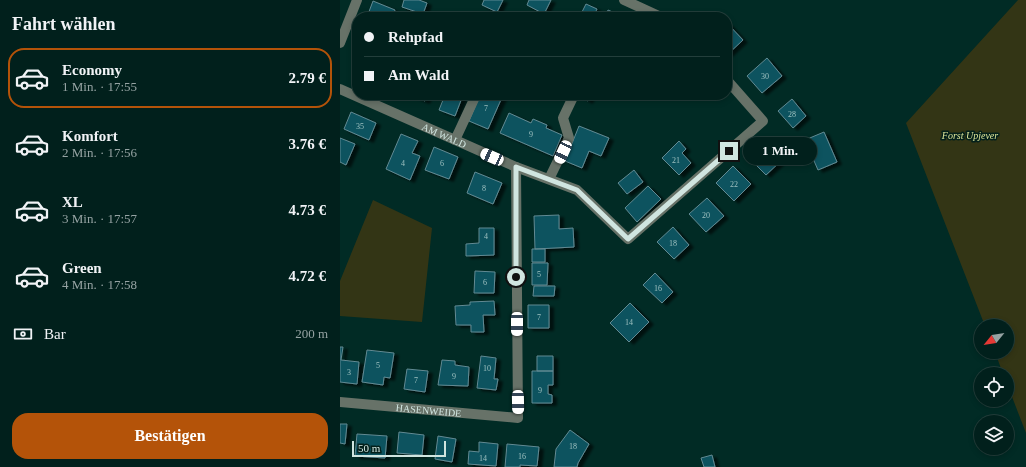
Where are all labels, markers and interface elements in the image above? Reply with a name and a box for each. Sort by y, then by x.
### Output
text: Fahrt wählen [12,14,116,34]
text: Rehpfad [388,29,443,45]
icon: car [14,60,50,96]
text: Economy [62,62,122,78]
text: Am Wald [388,67,449,83]
text: 2.79 € [289,70,326,86]
house number: 30 [761,72,769,81]
text: 1 Min. · 17:55 [62,79,137,94]
house number: 7 [484,104,488,113]
house number: 28 [788,110,796,119]
street label: AM WALD [420,121,468,150]
house number: 35 [356,122,364,131]
icon: car [14,126,50,162]
text: Komfort [62,128,118,144]
house number: 9 [529,130,533,139]
park label: Forst Upjever [941,130,998,141]
text: 3.76 € [289,136,326,152]
callout: 1 Min. [743,137,817,165]
car [552,139,574,165]
route end [720,142,738,160]
text: 1 Min. [762,143,798,158]
text: 2 Min. · 17:56 [62,145,137,160]
car [479,147,505,167]
house number: 21 [672,156,680,165]
house number: 4 [401,159,405,168]
house number: 6 [440,159,444,168]
house number: 22 [730,180,738,189]
house number: 8 [482,184,486,193]
icon: car [14,192,50,228]
text: XL [62,194,83,210]
text: 4.73 € [289,202,326,218]
text: 3 Min. · 17:57 [62,211,137,226]
house number: 20 [702,211,710,220]
house number: 4 [484,232,488,241]
house number: 18 [669,239,677,248]
icon: car [14,258,50,294]
text: Green [62,260,102,276]
text: 4.72 € [289,268,326,284]
route start [507,268,525,286]
house number: 5 [537,270,541,279]
text: 4 Min. · 17:58 [62,277,137,292]
house number: 6 [483,278,487,287]
house number: 16 [654,284,662,293]
car [511,312,523,336]
house number: 7 [537,313,541,322]
house number: 14 [625,318,633,327]
north arrow [974,319,1014,359]
map controls [974,319,1014,455]
icon: cash [12,323,34,345]
text: Bar [44,326,66,342]
text: 200 m [295,326,328,341]
house number: 5 [376,361,380,370]
house number: 10 [483,364,491,373]
button: locate [974,367,1014,407]
house number: 3 [347,368,351,377]
house number: 9 [452,372,456,381]
house number: 7 [414,376,418,385]
house number: 9 [538,386,542,395]
car [512,390,524,414]
street label: HASENWEIDE [395,402,462,418]
button: Bestätigen [12,413,328,459]
button: layers [974,415,1014,455]
scale bar [352,439,446,458]
text: 50 m [358,442,380,454]
house number: 18 [569,442,577,451]
house number: 16 [518,452,526,461]
house number: 14 [479,454,487,463]

